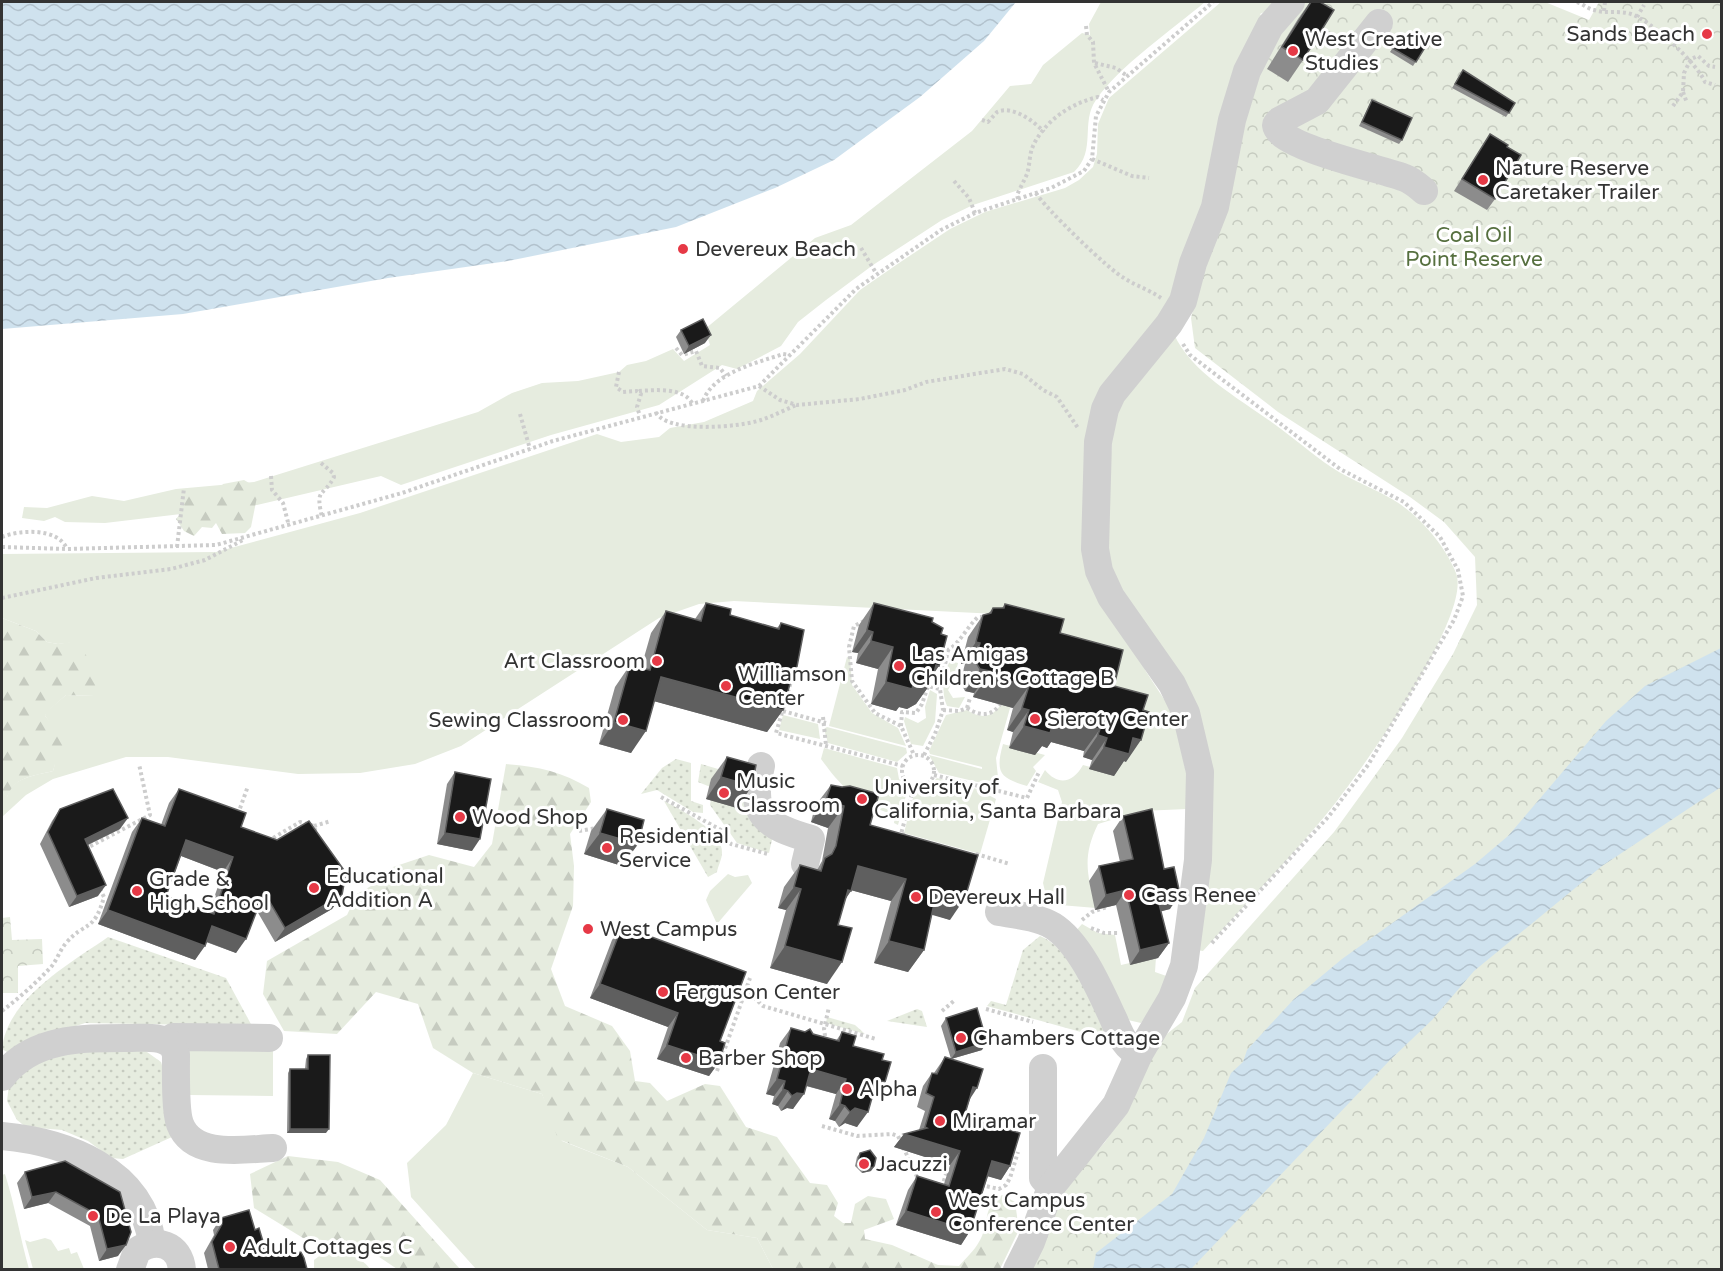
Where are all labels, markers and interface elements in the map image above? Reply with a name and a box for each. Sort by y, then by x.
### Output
place label: Sands Beach [1567,22,1695,47]
place label: West Creative Studies [1305,27,1442,76]
marker: Sands Beach [1700,27,1714,41]
marker: West Creative Studies [1286,44,1300,58]
place label: Nature Reserve Caretaker Trailer [1495,156,1659,205]
marker: Nature Reserve Caretaker Trailer [1476,173,1490,187]
park label: Coal Oil Point Reserve [1405,223,1543,272]
place label: Devereux Beach [695,237,856,262]
marker: Devereux Beach [676,242,690,256]
place label: Las Amigas Children's Cottage B [911,642,1115,691]
place label: Art Classroom [504,649,645,674]
marker: Art Classroom [650,654,664,668]
marker: Las Amigas Children's Cottage B [892,659,906,673]
place label: Williamson Center [738,662,847,711]
marker: Williamson Center [719,679,733,693]
place label: Sieroty Center [1047,707,1188,732]
place label: Sewing Classroom [429,708,611,733]
marker: Sieroty Center [1028,712,1042,726]
marker: Sewing Classroom [616,713,630,727]
place label: Music Classroom [736,769,840,818]
place label: University of California, Santa Barbara [874,775,1122,824]
marker: Music Classroom [717,786,731,800]
marker: University of California, Santa Barbara [855,792,869,806]
place label: Wood Shop [472,805,588,830]
marker: Wood Shop [453,810,467,824]
place label: Residential Service [619,824,729,873]
marker: Residential Service [600,841,614,855]
place label: Educational Addition A [326,864,444,913]
place label: Grade & High School [149,867,269,916]
marker: Educational Addition A [307,881,321,895]
place label: Cass Renee [1141,883,1257,908]
marker: Grade & High School [130,884,144,898]
place label: Devereux Hall [928,885,1065,910]
marker: Cass Renee [1122,888,1136,902]
marker: Devereux Hall [909,890,923,904]
place label: West Campus [600,917,737,942]
marker: West Campus [581,922,595,936]
place label: Ferguson Center [675,980,840,1005]
marker: Ferguson Center [656,985,670,999]
place label: Chambers Cottage [973,1026,1160,1051]
marker: Chambers Cottage [954,1031,968,1045]
place label: Barber Shop [698,1046,823,1071]
marker: Barber Shop [679,1051,693,1065]
place label: Alpha [859,1077,918,1102]
marker: Alpha [840,1082,854,1096]
place label: Miramar [952,1109,1036,1134]
marker: Miramar [933,1114,947,1128]
place label: Jacuzzi [876,1152,948,1177]
marker: Jacuzzi [857,1157,871,1171]
place label: West Campus Conference Center [948,1188,1134,1237]
place label: De La Playa [105,1204,221,1229]
marker: West Campus Conference Center [929,1205,943,1219]
marker: De La Playa [86,1209,100,1223]
place label: Adult Cottages C [242,1235,412,1260]
marker: Adult Cottages C [223,1240,237,1254]

